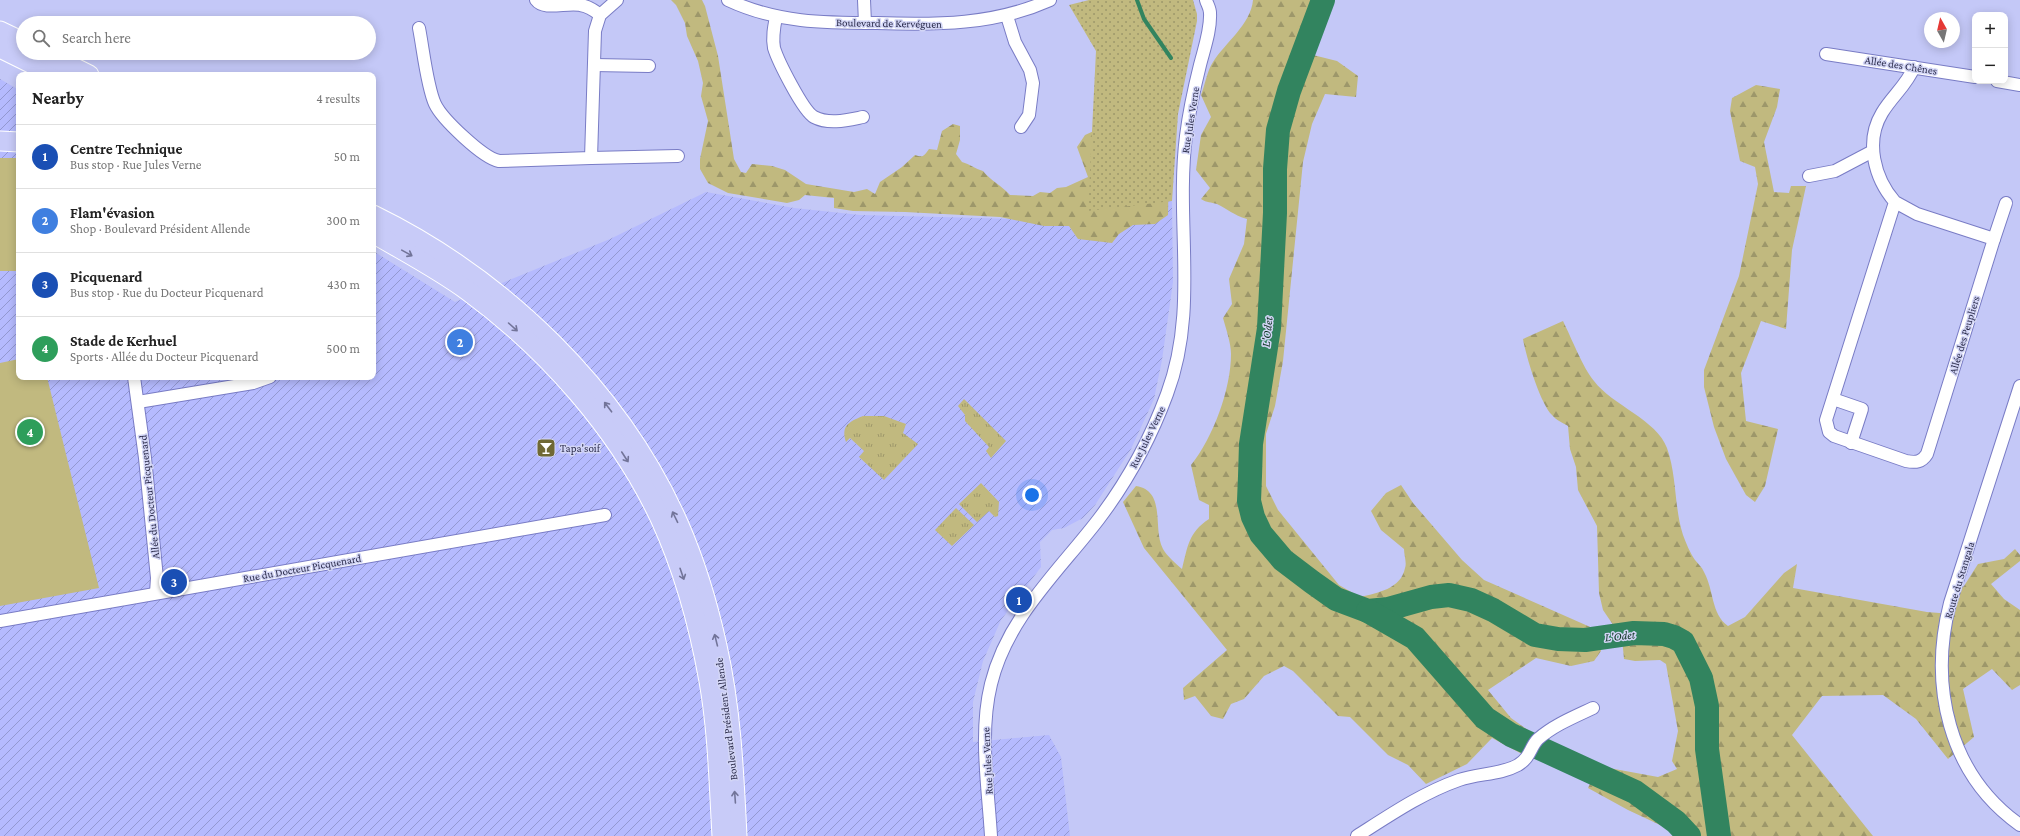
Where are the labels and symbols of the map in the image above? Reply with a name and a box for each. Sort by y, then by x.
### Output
north arrow [1924,12,1960,48]
street label: Boulevard de Kervéguen [836,16,942,31]
street label: Allée des Chênes [1864,53,1938,77]
street label: Rue Jules Verne [1179,86,1202,154]
one-way arrow [401,249,413,257]
street label: Allée des Peupliers [1946,294,1983,376]
water label: L'Odet [1258,316,1276,348]
one-way arrow [508,323,518,332]
pin: 2 [447,327,473,357]
one-way arrow [603,401,612,412]
street label: Rue Jules Verne [1127,404,1168,470]
pin: 4 [17,417,43,447]
street label: Allée du Docteur Picquenard [136,434,162,560]
bar icon: Tapa'soif [535,437,557,459]
place label: Tapa'soif [560,442,601,455]
one-way arrow [621,451,629,462]
your location [1022,485,1042,505]
one-way arrow [671,511,678,523]
street label: Route du Stangala [1942,540,1977,620]
street label: Rue du Docteur Picquenard [242,552,362,585]
pin: 3 [161,567,187,597]
one-way arrow [678,567,686,579]
pin: 1 [1006,585,1032,615]
water label: L'Odet [1604,627,1636,645]
one-way arrow [712,634,719,647]
street label: Boulevard Président Allende [713,657,739,781]
street label: Rue Jules Verne [979,727,996,795]
one-way arrow [731,791,738,804]

